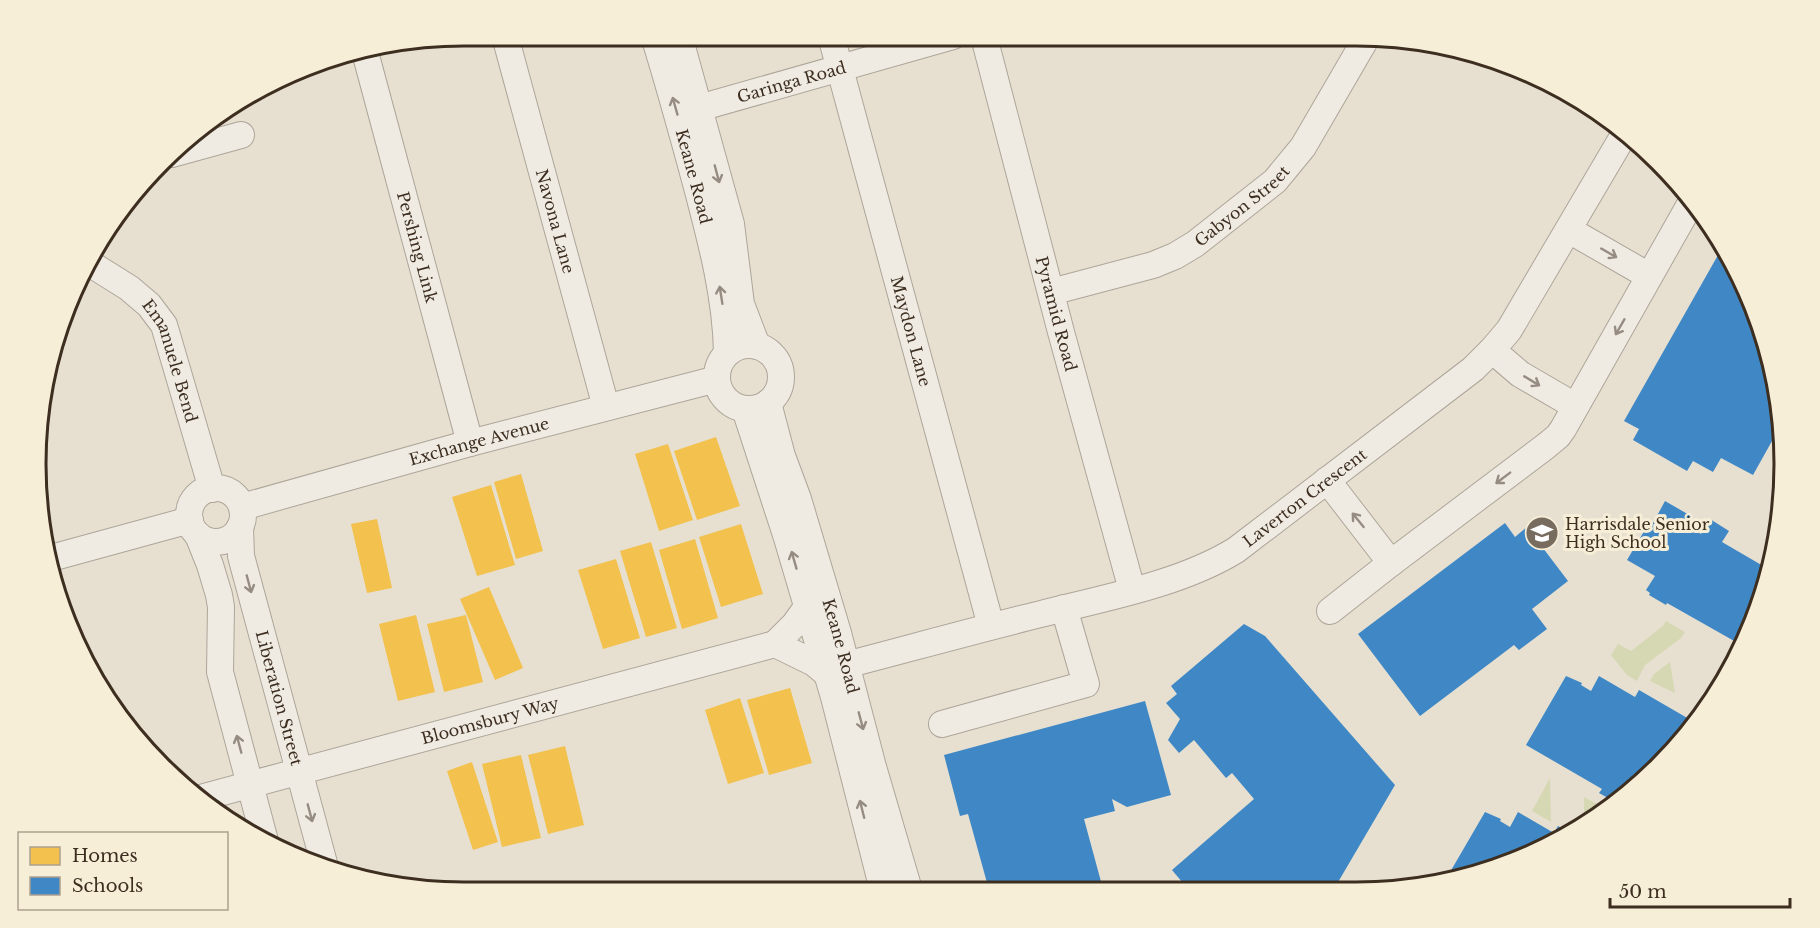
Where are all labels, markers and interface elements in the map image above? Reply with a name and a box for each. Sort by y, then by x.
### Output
street label: Garinga Road [735,57,848,107]
one-way arrow [669,97,680,116]
street label: Keane Road [672,127,716,226]
street label: Gabyon Street [1190,161,1294,251]
one-way arrow [712,164,723,183]
street label: Navona Lane [532,167,579,276]
street label: Pershing Link [393,189,442,305]
one-way arrow [1600,247,1617,259]
street label: Pyramid Road [1032,254,1081,374]
street label: Maydon Lane [887,274,936,389]
one-way arrow [715,286,726,306]
street label: Emanuele Bend [138,295,202,425]
one-way arrow [1614,318,1626,335]
one-way arrow [1523,375,1540,387]
street label: Exchange Avenue [407,413,551,470]
street label: Laverton Crescent [1239,444,1370,551]
one-way arrow [1495,472,1511,485]
one-way arrow [1351,512,1364,528]
place label: Harrisdale Senior High School [1565,514,1710,552]
school or university icon: Harrisdale Senior High School [1524,515,1560,551]
one-way arrow [788,551,799,570]
one-way arrow [244,575,255,594]
street label: Keane Road [818,596,863,696]
street label: Liberation Street [252,628,307,768]
street label: Bloomsbury Way [419,692,562,748]
one-way arrow [856,711,867,730]
one-way arrow [233,735,245,754]
one-way arrow [856,800,868,819]
one-way arrow [305,804,317,823]
legend [18,832,228,910]
text: Homes [72,845,138,867]
scale bar [1610,871,1790,909]
text: Schools [72,875,143,897]
text: 50 m [1619,881,1667,903]

